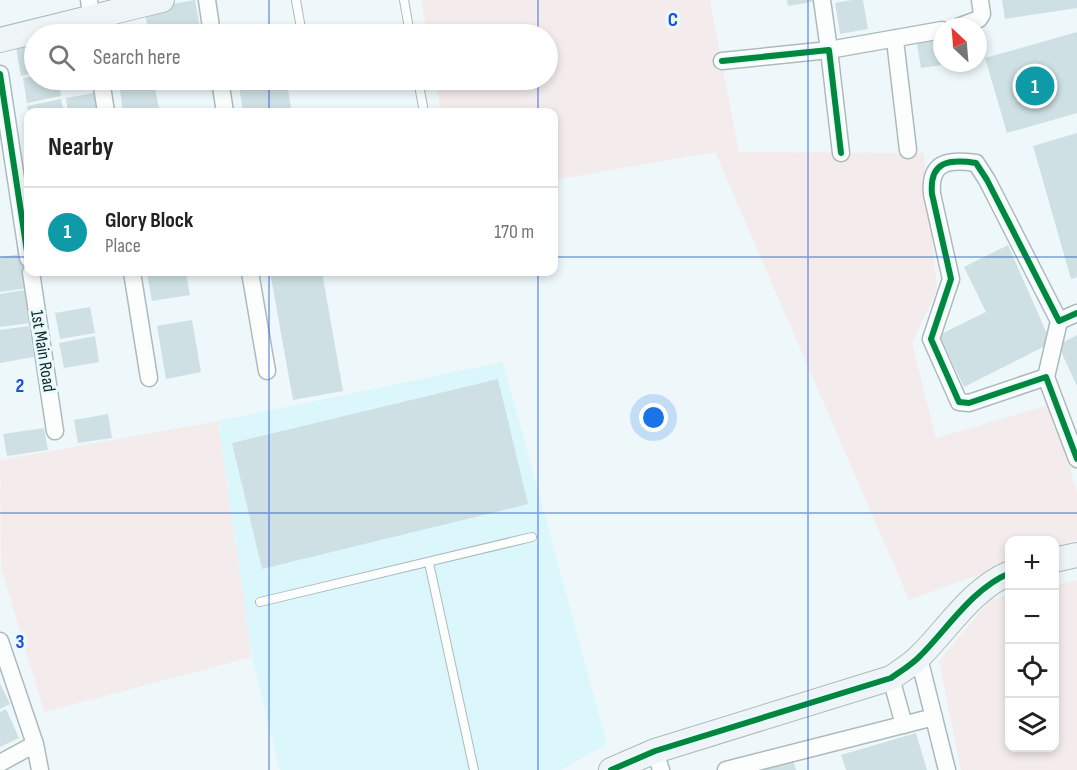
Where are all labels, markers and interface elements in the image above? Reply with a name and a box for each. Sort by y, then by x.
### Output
text: C [668,8,678,32]
north arrow [933,18,987,72]
search box [24,24,558,90]
icon: search [45,41,78,74]
text: Search here [93,44,180,71]
pin: 1 [1016,64,1054,109]
text: Nearby [48,132,114,163]
text: Glory Block [105,207,193,234]
text: 1 [64,220,71,244]
text: 170 m [494,220,534,244]
text: Place [105,234,141,258]
street label: 1st Main Road [26,309,60,393]
text: 2 [16,374,24,398]
your location [639,403,668,432]
map controls [1005,536,1059,752]
button: + [1005,536,1059,590]
button: − [1005,590,1059,644]
text: 3 [16,630,25,654]
button: locate [1005,644,1059,698]
button: layers [1005,698,1059,752]

